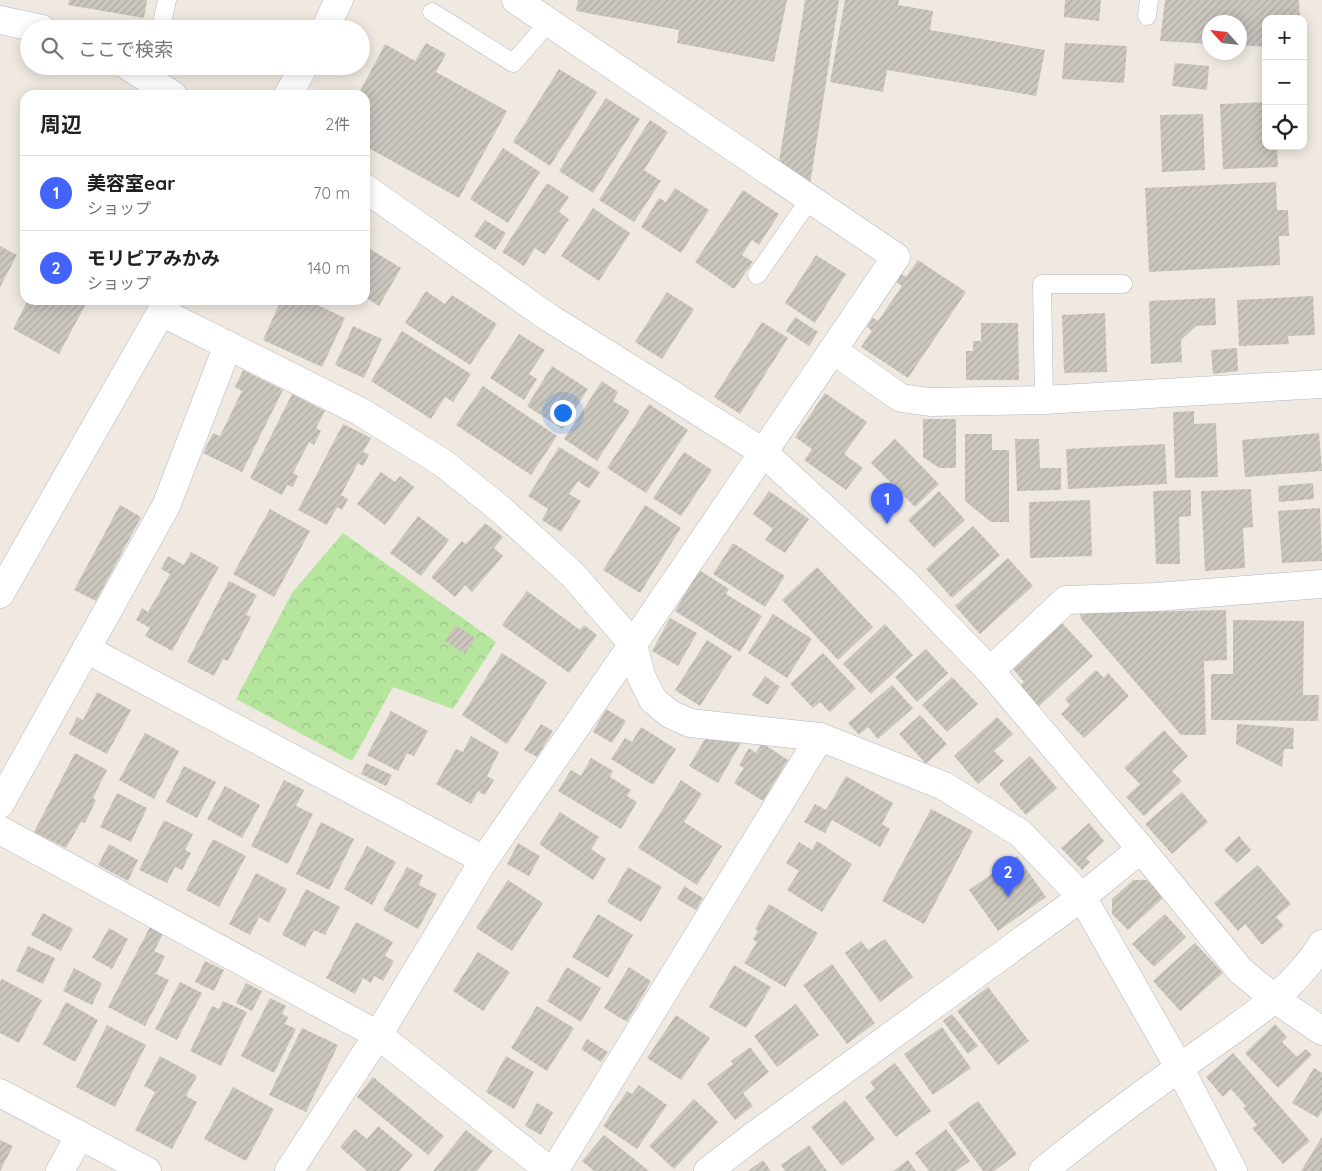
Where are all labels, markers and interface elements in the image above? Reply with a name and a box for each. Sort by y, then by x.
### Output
north arrow [1202,15,1247,60]
map controls [1262,15,1307,150]
button: + [1262,15,1307,60]
search box [20,20,370,75]
icon: search [38,34,66,62]
text: ここで検索 [78,37,173,61]
button: − [1262,60,1307,105]
button: locate [1262,105,1307,150]
text: 周辺 [40,111,82,137]
text: 2件 [325,114,350,134]
text: 美容室ear [87,171,175,195]
text: 1 [53,183,59,203]
text: 70 m [313,183,350,203]
text: ショップ [87,198,151,218]
text: モリピアみかみ [87,246,220,270]
text: 2 [51,258,61,278]
text: 140 m [307,258,350,278]
text: ショップ [87,273,151,293]
your location [550,400,576,426]
pin: 1 [871,483,903,524]
pin: 2 [992,856,1024,897]

